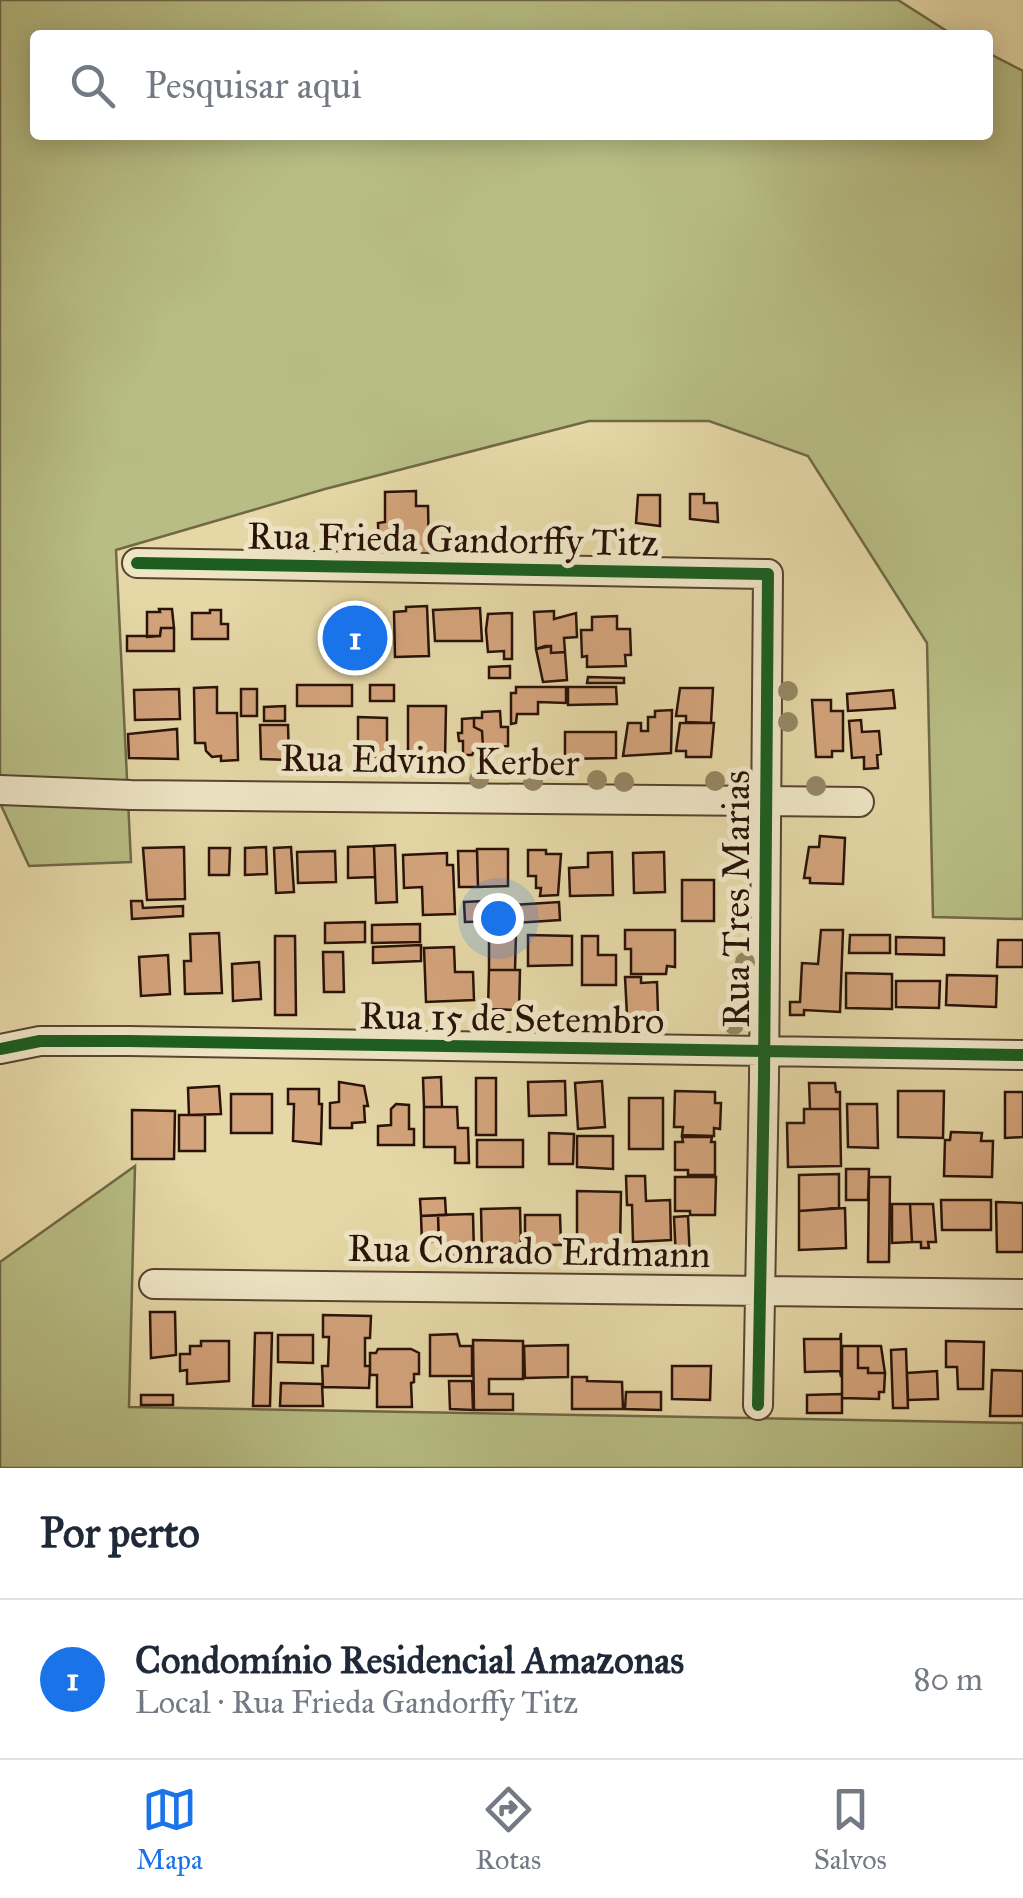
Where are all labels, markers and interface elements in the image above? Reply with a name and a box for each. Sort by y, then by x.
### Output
search box [30,30,993,140]
icon: search [65,58,120,113]
text: Pesquisar aqui [145,62,362,108]
street label: Rua Frieda Gandorffy Titz [247,512,659,566]
pin: 1 [322,600,388,676]
street label: Rua Edvino Kerber [280,734,581,786]
street label: Rua Tres Marias [713,770,759,1028]
your location [473,893,524,944]
street label: Rua 15 de Setembro [359,992,665,1044]
street label: Rua Conrado Erdmann [347,1225,711,1277]
text: Por perto [40,1507,200,1559]
text: Condomínio Residencial Amazonas [135,1637,684,1683]
text: 1 [66,1660,79,1699]
text: 80 m [914,1660,983,1699]
text: Local · Rua Frieda Gandorffy Titz [135,1683,578,1722]
tab: Mapa [136,1782,203,1877]
tab: Rotas [475,1782,541,1877]
tab: Salvos [814,1782,887,1877]

